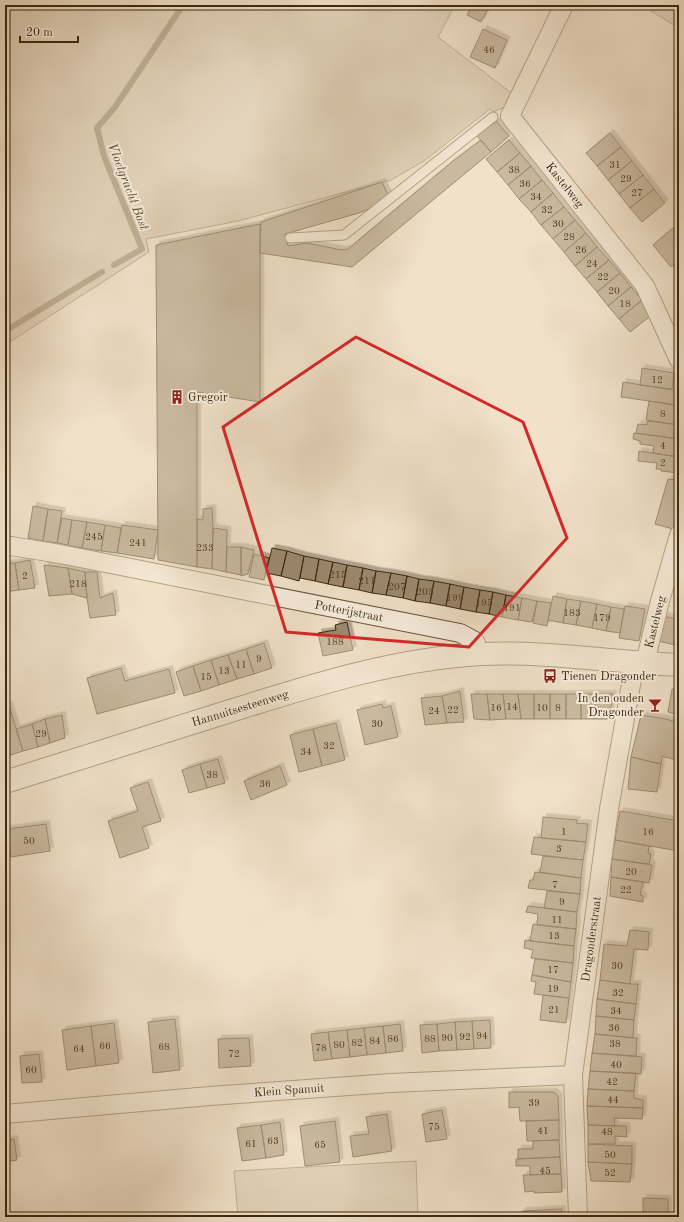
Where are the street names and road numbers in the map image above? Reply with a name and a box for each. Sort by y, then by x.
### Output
street label: Kastelweg [543,161,586,211]
street label: Kastelweg [644,594,668,650]
street label: Potterijstraat [313,599,384,625]
street label: Hannuitsesteenweg [190,688,291,729]
street label: Dragonderstraat [580,896,604,983]
street label: Klein Spanuit [253,1083,325,1099]

